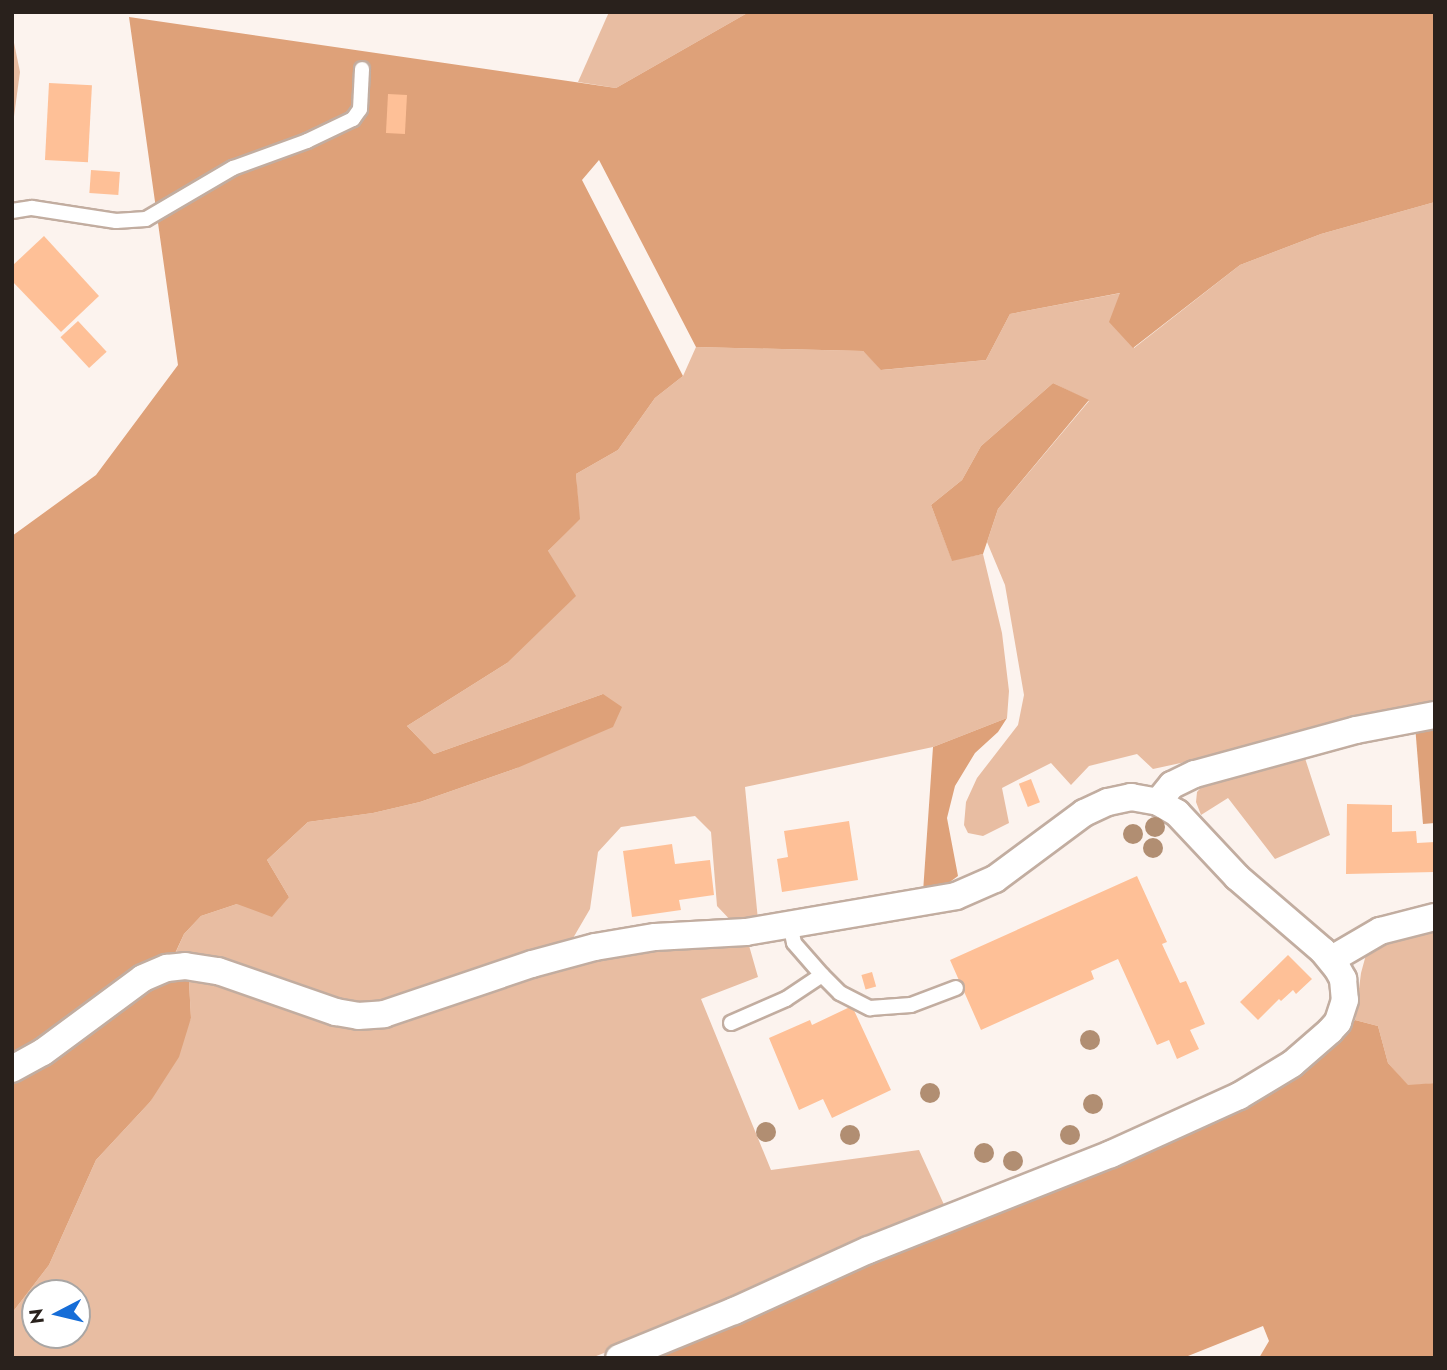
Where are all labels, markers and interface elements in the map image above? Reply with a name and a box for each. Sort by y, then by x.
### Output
north arrow [21,1279,91,1349]
text: N [22,1307,51,1326]

